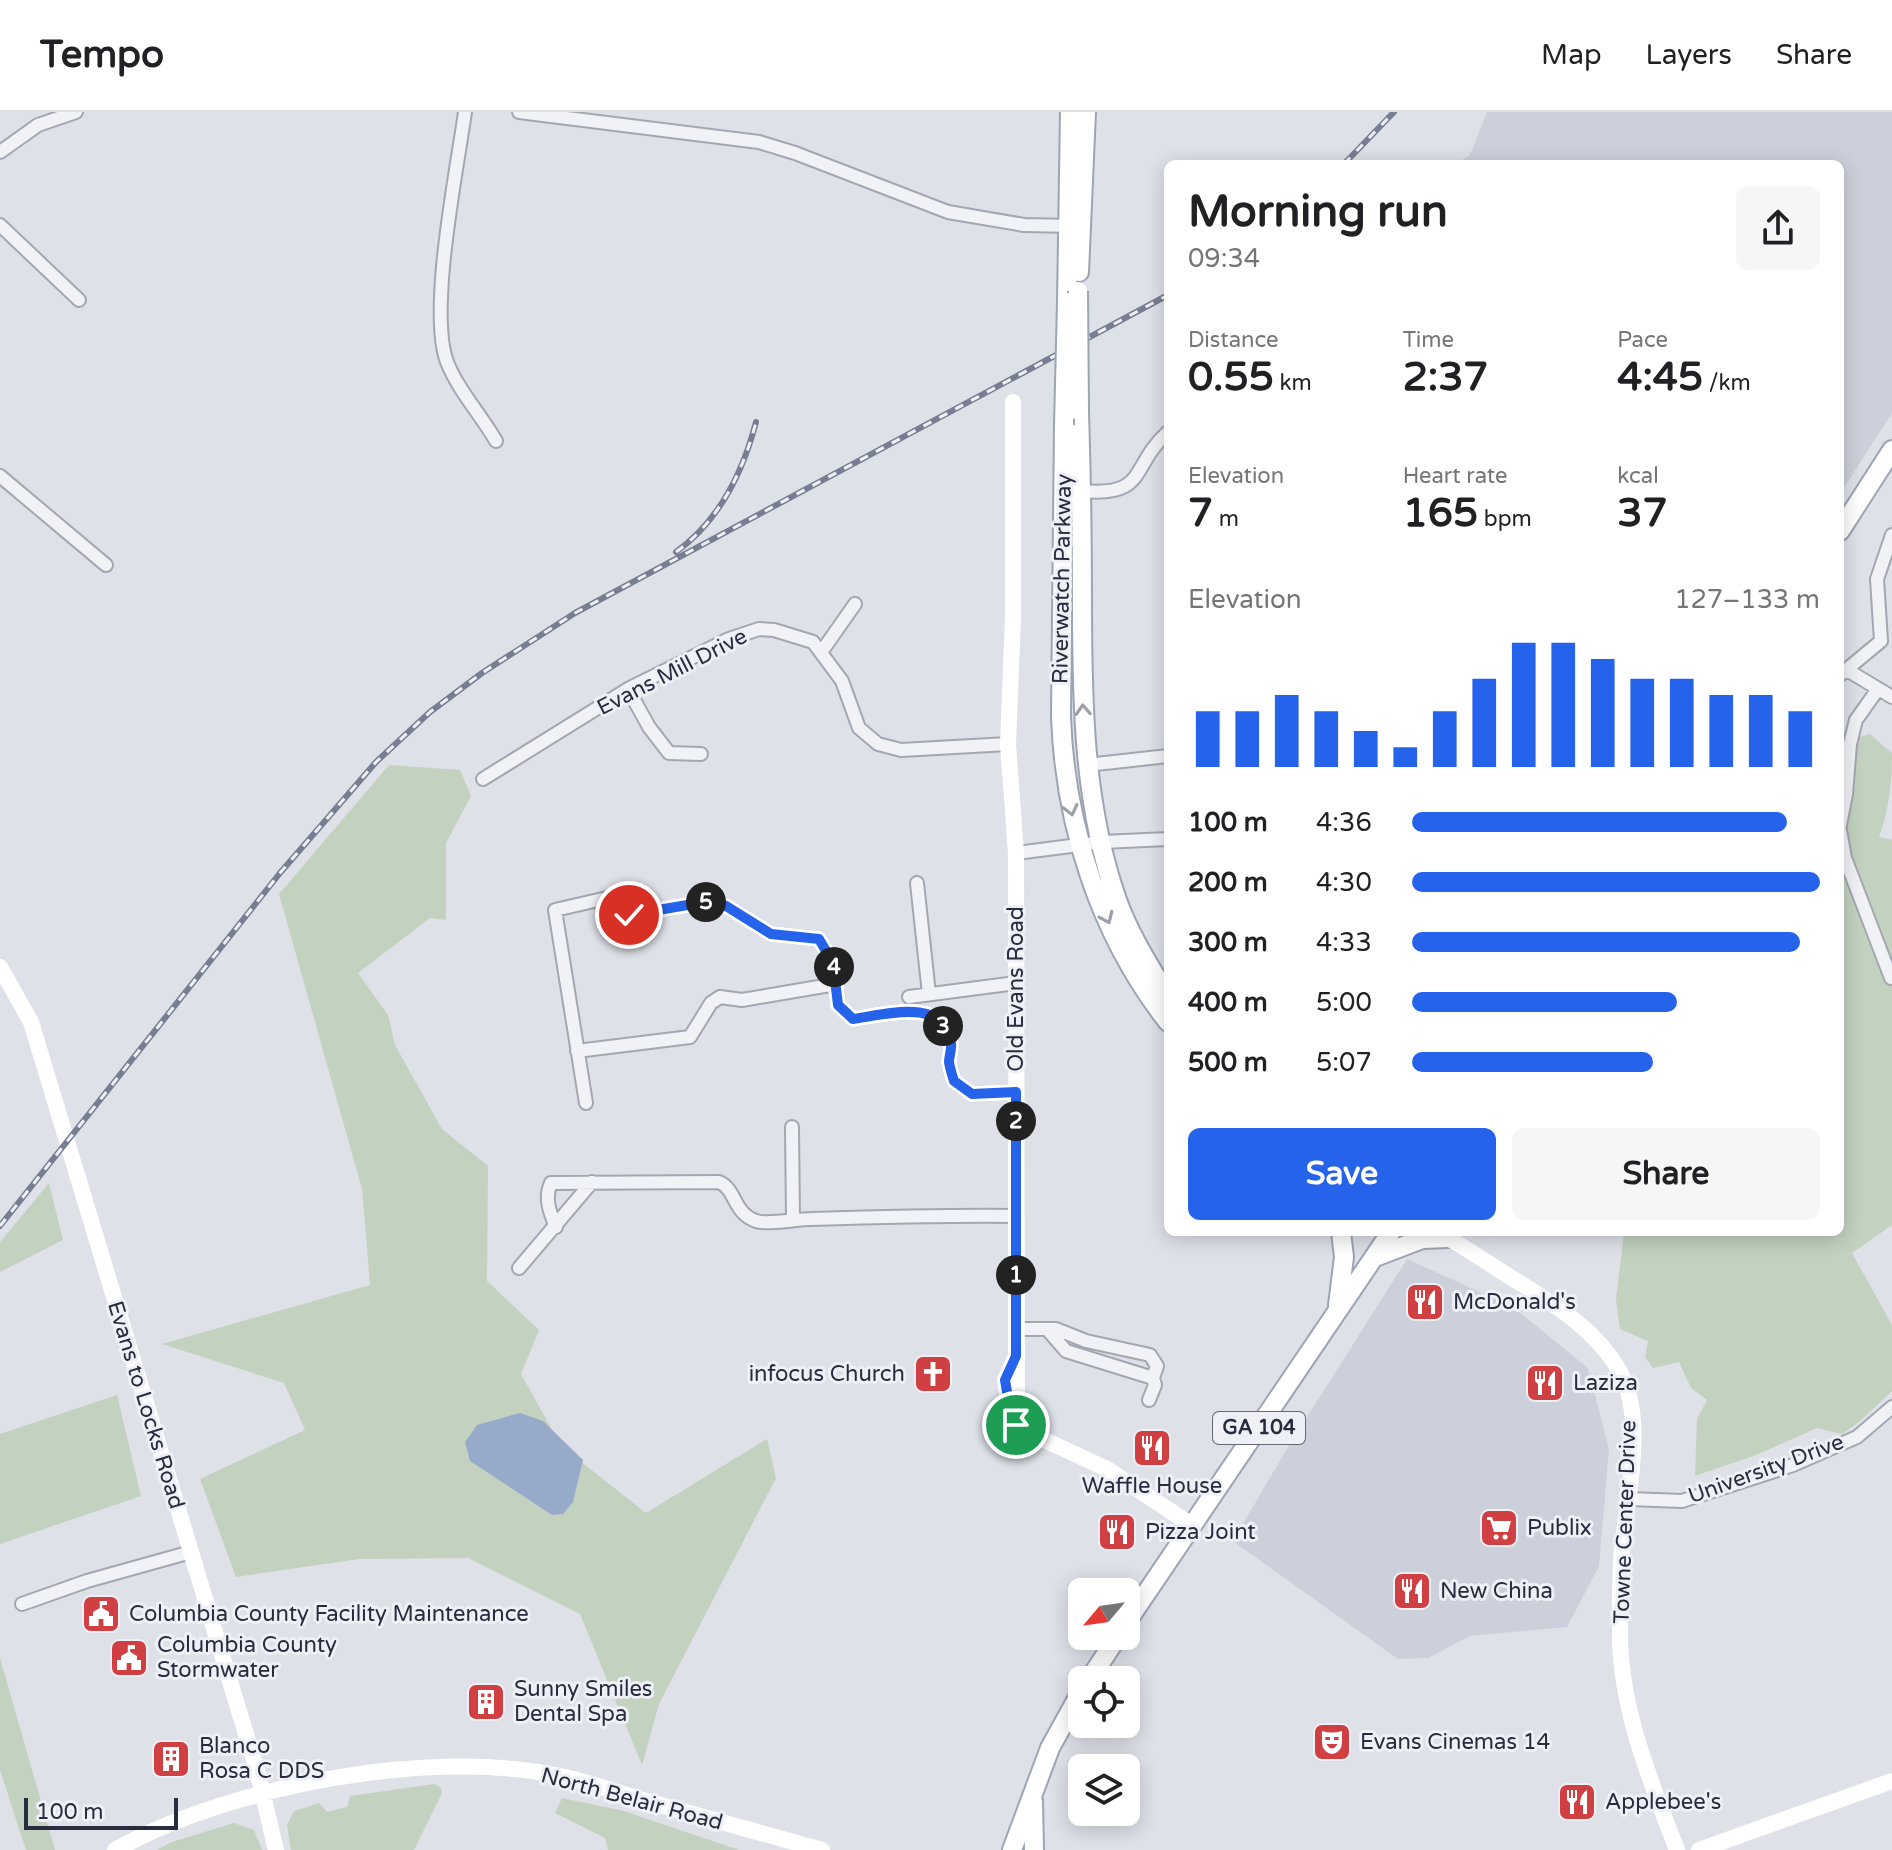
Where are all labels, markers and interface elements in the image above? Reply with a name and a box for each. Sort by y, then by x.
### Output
text: Tempo [40,32,164,78]
text: Map [1541,38,1602,72]
text: Layers [1646,38,1732,72]
text: Share [1776,38,1852,72]
text: Morning run [1188,186,1448,239]
button: share [1736,186,1820,270]
text: 09:34 [1188,243,1260,274]
text: Distance [1188,327,1279,353]
text: Time [1403,327,1454,353]
text: Pace [1617,327,1668,353]
text: 0.55 [1188,353,1274,401]
text: 2:37 [1403,353,1488,401]
text: 4:45 [1617,353,1703,401]
text: km [1274,370,1312,396]
text: /km [1703,370,1751,396]
text: Elevation [1188,463,1284,489]
text: Heart rate [1403,463,1508,489]
text: kcal [1617,463,1659,489]
street label: Riverwatch Parkway [1047,473,1077,684]
text: 7 [1188,489,1213,537]
text: 165 [1403,489,1478,537]
text: 37 [1617,489,1668,537]
text: m [1213,506,1239,532]
text: bpm [1478,506,1532,532]
text: Elevation [1188,584,1302,615]
text: 127–133 m [1674,584,1820,615]
street label: Evans Mill Drive [593,623,751,721]
one-way arrow [1075,703,1092,716]
one-way arrow [1062,803,1079,816]
text: 100 m [1188,807,1268,838]
text: 4:36 [1316,807,1372,838]
text: 200 m [1188,867,1268,898]
text: 4:30 [1316,867,1372,898]
pin [595,881,663,949]
pin: 5 [686,882,726,922]
text: 5 [699,889,713,915]
icon: check [607,893,651,937]
street label: Old Evans Road [1003,906,1029,1072]
one-way arrow [1098,910,1114,924]
text: 300 m [1188,927,1268,958]
text: 4:33 [1316,927,1372,958]
pin: 4 [814,947,854,987]
text: 4 [827,954,841,980]
text: 400 m [1188,987,1268,1018]
text: 5:00 [1316,987,1372,1018]
pin: 3 [923,1006,963,1046]
text: 3 [936,1013,950,1039]
text: 500 m [1188,1047,1268,1078]
text: 5:07 [1316,1047,1372,1078]
pin: 2 [996,1101,1036,1141]
text: 2 [1009,1108,1023,1134]
button: Save [1188,1128,1496,1220]
button: Share [1512,1128,1820,1220]
pin: 1 [996,1255,1036,1295]
text: 1 [1009,1262,1023,1288]
restaurant icon: McDonald's [1404,1281,1446,1323]
place label: McDonald's [1453,1289,1576,1315]
street label: Evans to Locks Road [102,1298,190,1512]
church icon: infocus Church [912,1353,954,1395]
place label: infocus Church [749,1361,905,1387]
restaurant icon: Laziza [1524,1362,1566,1404]
place label: Laziza [1573,1370,1638,1396]
pin [982,1391,1050,1459]
icon: arrive [994,1403,1038,1447]
road number: GA 104 [1213,1412,1305,1444]
street label: Towne Center Drive [1608,1420,1642,1624]
restaurant icon: Waffle House [1131,1427,1173,1469]
street label: University Drive [1685,1429,1847,1509]
place label: Waffle House [1082,1473,1222,1499]
supermarket icon: Publix [1478,1507,1520,1549]
restaurant icon: Pizza Joint [1096,1511,1138,1553]
place label: Publix [1527,1515,1592,1541]
place label: Pizza Joint [1145,1519,1256,1545]
restaurant icon: New China [1391,1570,1433,1612]
north arrow [1068,1578,1140,1650]
map controls [1068,1578,1140,1826]
place label: New China [1440,1578,1553,1604]
public building icon: Columbia County Facility Maintenance [80,1593,122,1635]
place label: Columbia County Facility Maintenance [129,1601,529,1627]
place label: Columbia County Stormwater [157,1632,337,1683]
public building icon: Columbia County Stormwater [108,1637,150,1679]
button: locate [1068,1666,1140,1738]
place label: Sunny Smiles Dental Spa [514,1676,652,1727]
building icon: Sunny Smiles Dental Spa [465,1681,507,1723]
theatre icon: Evans Cinemas 14 [1311,1721,1353,1763]
place label: Evans Cinemas 14 [1360,1729,1551,1755]
place label: Blanco Rosa C DDS [199,1733,324,1784]
building icon: Blanco Rosa C DDS [150,1738,192,1780]
button: layers [1068,1754,1140,1826]
street label: North Belair Road [538,1762,726,1836]
restaurant icon: Applebee's [1556,1781,1598,1823]
place label: Applebee's [1605,1789,1721,1815]
scale bar [24,1794,178,1830]
text: 100 m [36,1799,103,1825]

